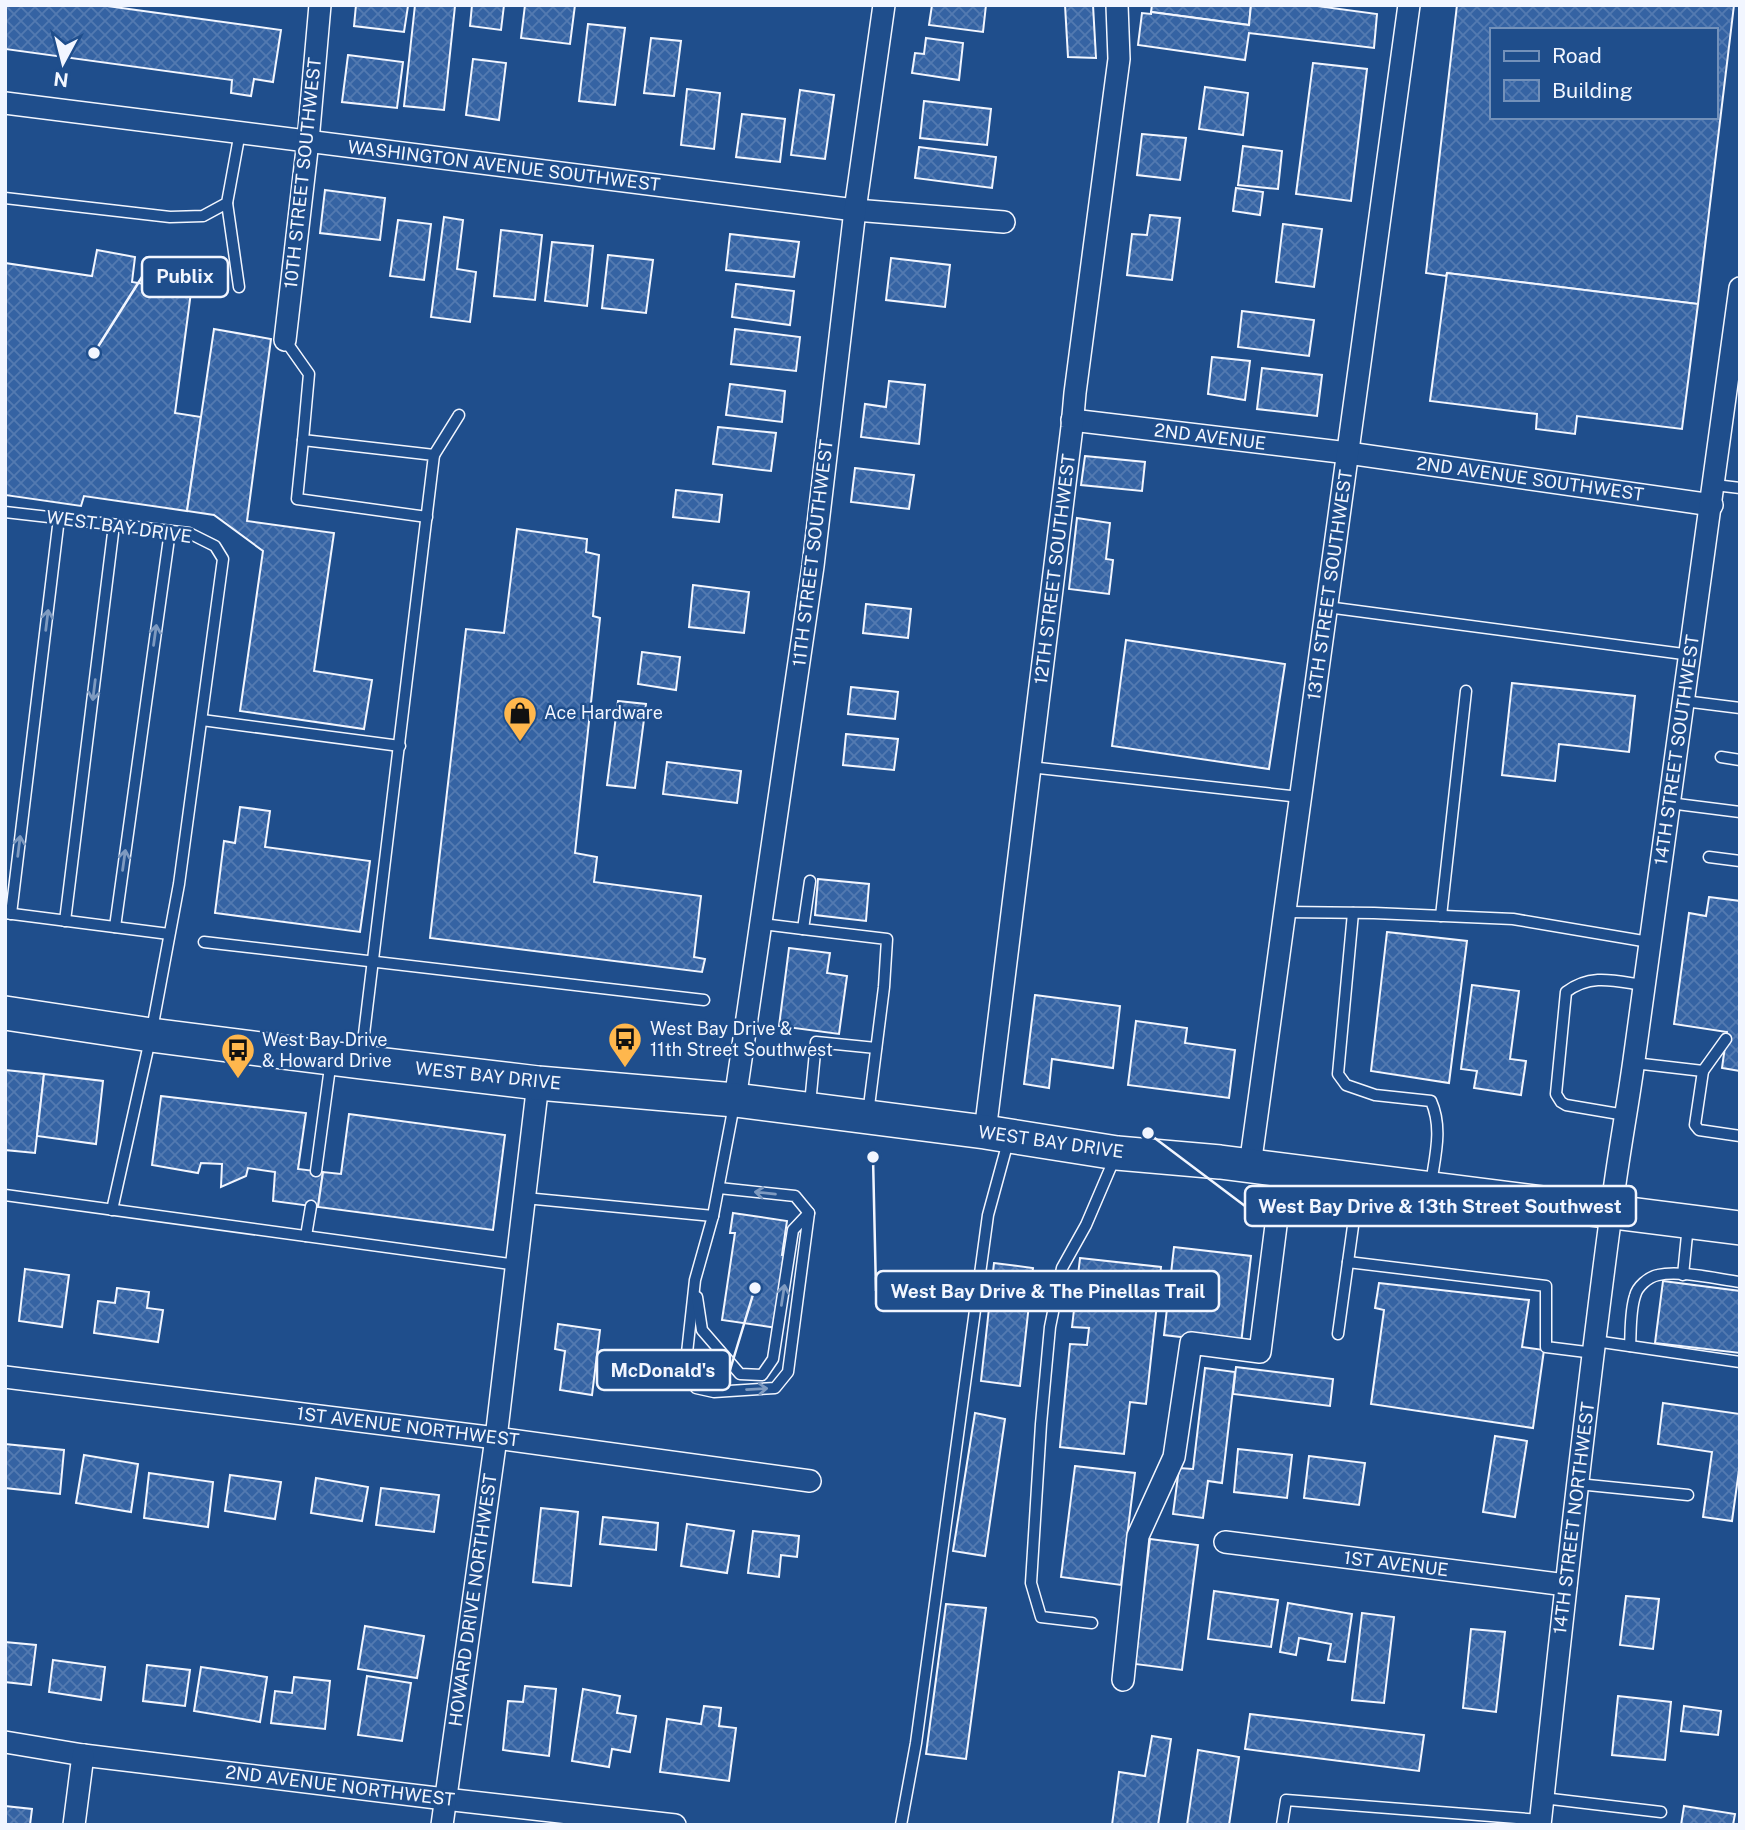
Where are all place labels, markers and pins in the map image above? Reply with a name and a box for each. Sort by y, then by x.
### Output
callout: Publix [142,257,228,297]
shop icon: Ace Hardware [501,694,539,743]
place label: Ace Hardware [544,702,663,723]
place label: West Bay Drive & 11th Street Southwest [650,1018,833,1060]
bus stop icon: West Bay Drive & 11th Street Southwest [606,1020,644,1069]
place label: West Bay Drive & Howard Drive [262,1029,392,1071]
bus stop icon: West Bay Drive & Howard Drive [219,1031,257,1080]
callout: West Bay Drive & 13th Street Southwest [1245,1186,1636,1226]
callout: West Bay Drive & The Pinellas Trail [876,1271,1219,1311]
callout: McDonald's [597,1350,730,1390]

